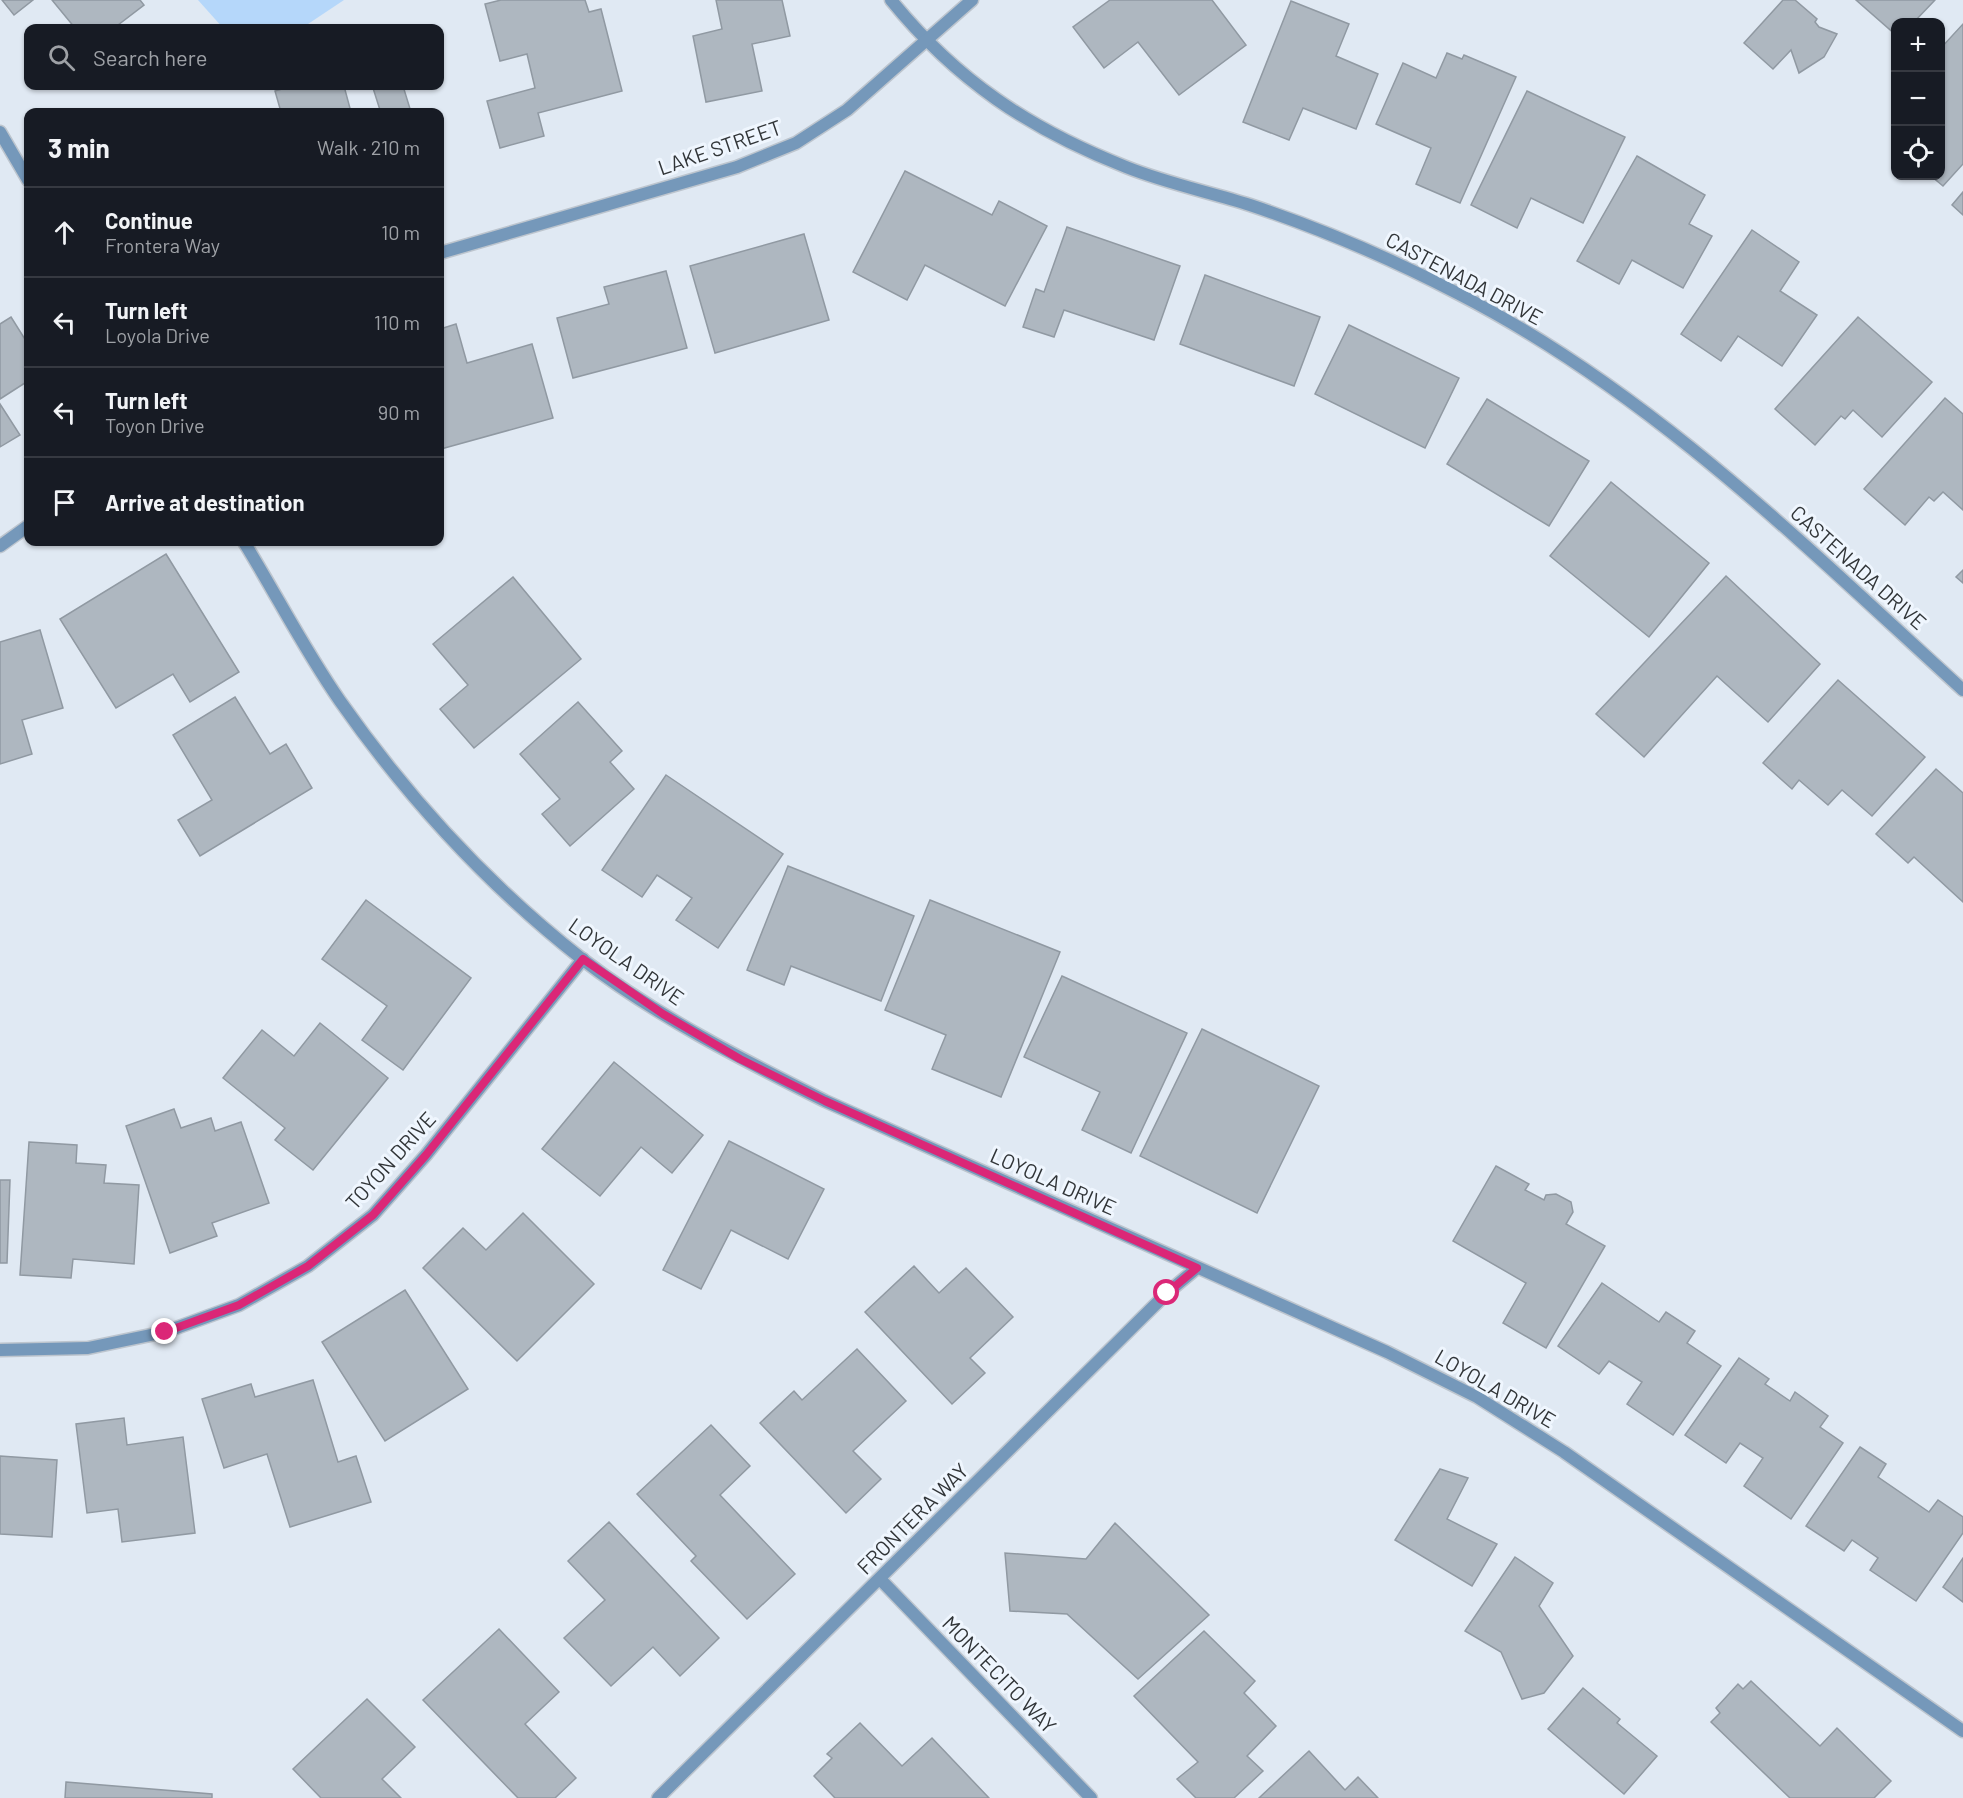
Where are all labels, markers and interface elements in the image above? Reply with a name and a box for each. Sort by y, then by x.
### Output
map controls [1891,18,1945,180]
button: + [1891,18,1945,72]
search box [24,24,444,90]
icon: search [45,41,78,74]
text: Search here [93,44,207,70]
button: − [1891,72,1945,126]
street label: LAKE STREET [654,114,785,179]
button: locate [1891,126,1945,180]
text: 3 min [48,132,110,163]
text: Walk · 210 m [317,135,420,159]
text: Continue [105,207,193,233]
icon: ahead [48,216,81,249]
text: 10 m [381,220,420,244]
street label: CASTENADA DRIVE [1382,226,1547,329]
text: Frontera Way [105,233,220,257]
text: Turn left [105,297,188,323]
icon: left [48,306,81,339]
text: 110 m [374,310,420,334]
text: Loyola Drive [105,323,210,347]
text: Turn left [105,387,188,413]
icon: left [48,396,81,429]
text: 90 m [378,400,420,424]
text: Toyon Drive [105,413,205,437]
icon: arrive [48,486,81,519]
text: Arrive at destination [105,489,304,515]
street label: CASTENADA DRIVE [1786,500,1932,634]
street label: LOYOLA DRIVE [564,912,689,1010]
street label: TOYON DRIVE [340,1106,440,1214]
street label: LOYOLA DRIVE [987,1142,1120,1219]
route start [1153,1279,1179,1305]
route end [151,1318,177,1344]
street label: LOYOLA DRIVE [1431,1343,1560,1432]
street label: FRONTERA WAY [851,1457,973,1579]
street label: MONTECITO WAY [938,1610,1062,1738]

